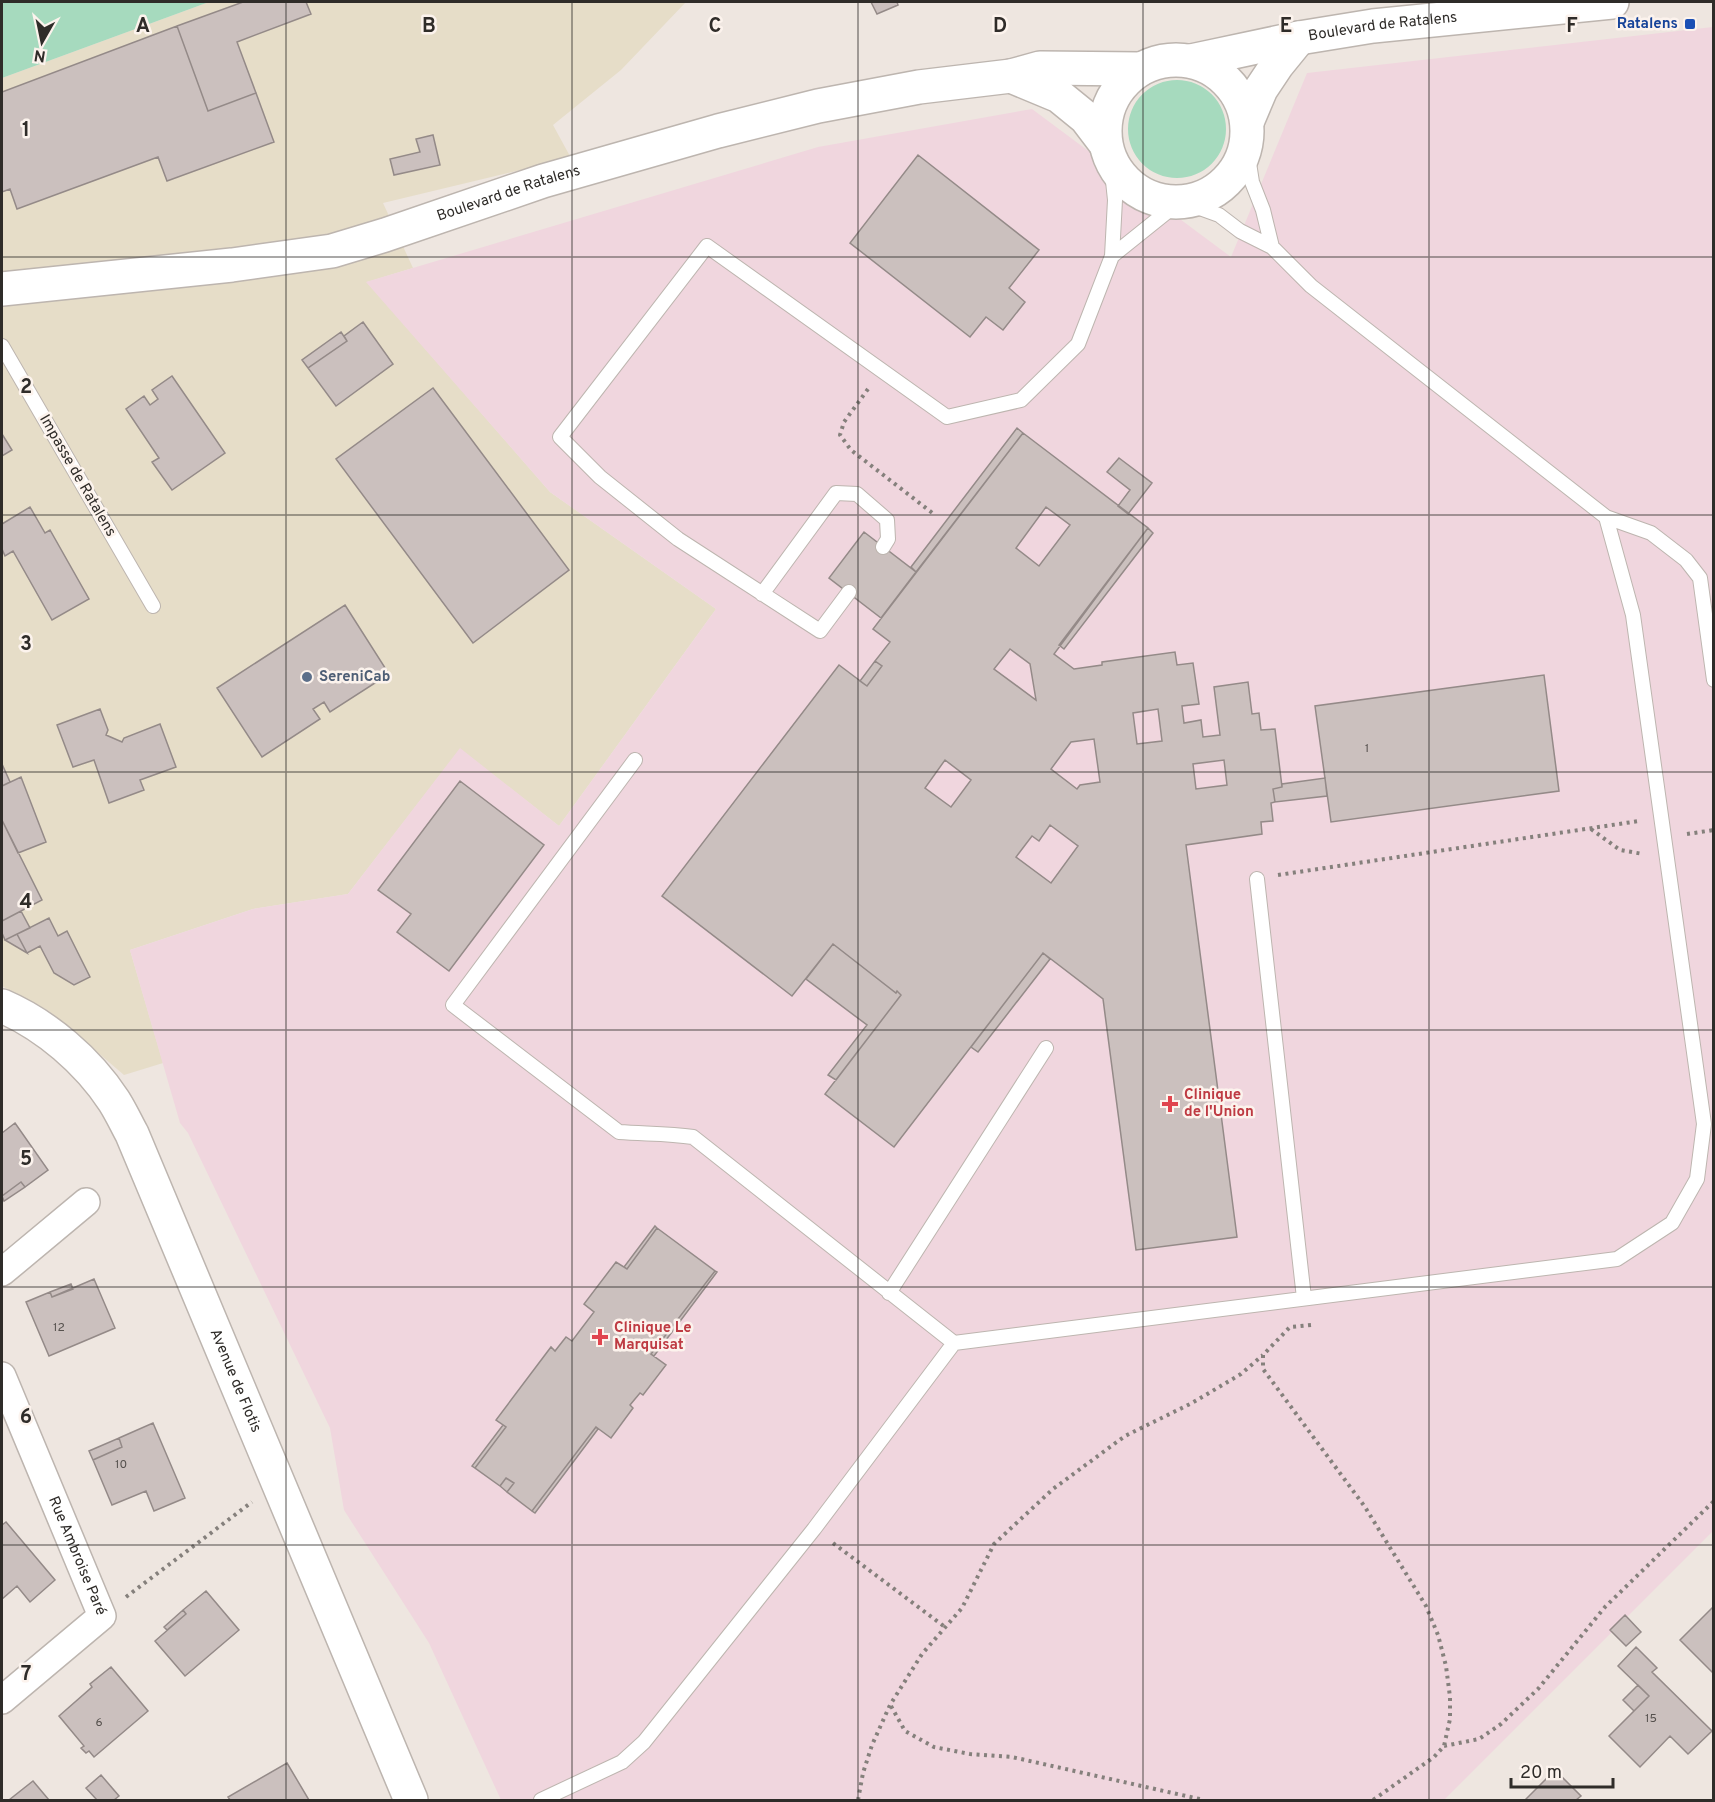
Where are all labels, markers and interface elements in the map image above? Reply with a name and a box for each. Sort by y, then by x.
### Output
street label: Boulevard de Ratalens [1307,8,1458,46]
north arrow [12,12,72,72]
text: A [136,14,150,40]
text: B [422,14,436,40]
text: C [709,14,721,40]
text: D [993,14,1007,40]
text: E [1280,14,1292,40]
text: F [1566,14,1578,40]
place label: Ratalens [1617,15,1678,34]
marker: Ratalens [1683,17,1697,31]
text: N [33,44,47,66]
text: 1 [22,118,30,144]
street label: Boulevard de Ratalens [434,161,583,226]
text: 2 [20,375,32,401]
street label: Impasse de Ratalens [34,412,120,540]
text: 3 [20,632,32,658]
place label: SereniCab [319,668,390,687]
marker: SereniCab [300,670,314,684]
house number: 1 [1365,741,1369,757]
text: 4 [20,890,32,916]
place label: Clinique de l'Union [1184,1086,1254,1122]
marker: Clinique de l'Union [1161,1095,1179,1113]
text: 5 [20,1147,32,1173]
place label: Clinique Le Marquisat [614,1319,692,1355]
house number: 12 [53,1320,65,1336]
street label: Avenue de Flotis [205,1326,266,1435]
marker: Clinique Le Marquisat [591,1328,609,1346]
text: 6 [20,1405,32,1431]
house number: 10 [115,1457,127,1473]
street label: Rue Ambroise Paré [44,1494,110,1618]
text: 7 [21,1662,31,1688]
house number: 15 [1645,1711,1657,1727]
house number: 6 [95,1715,103,1731]
scale bar [1511,1751,1613,1789]
text: 20 m [1520,1762,1562,1785]

